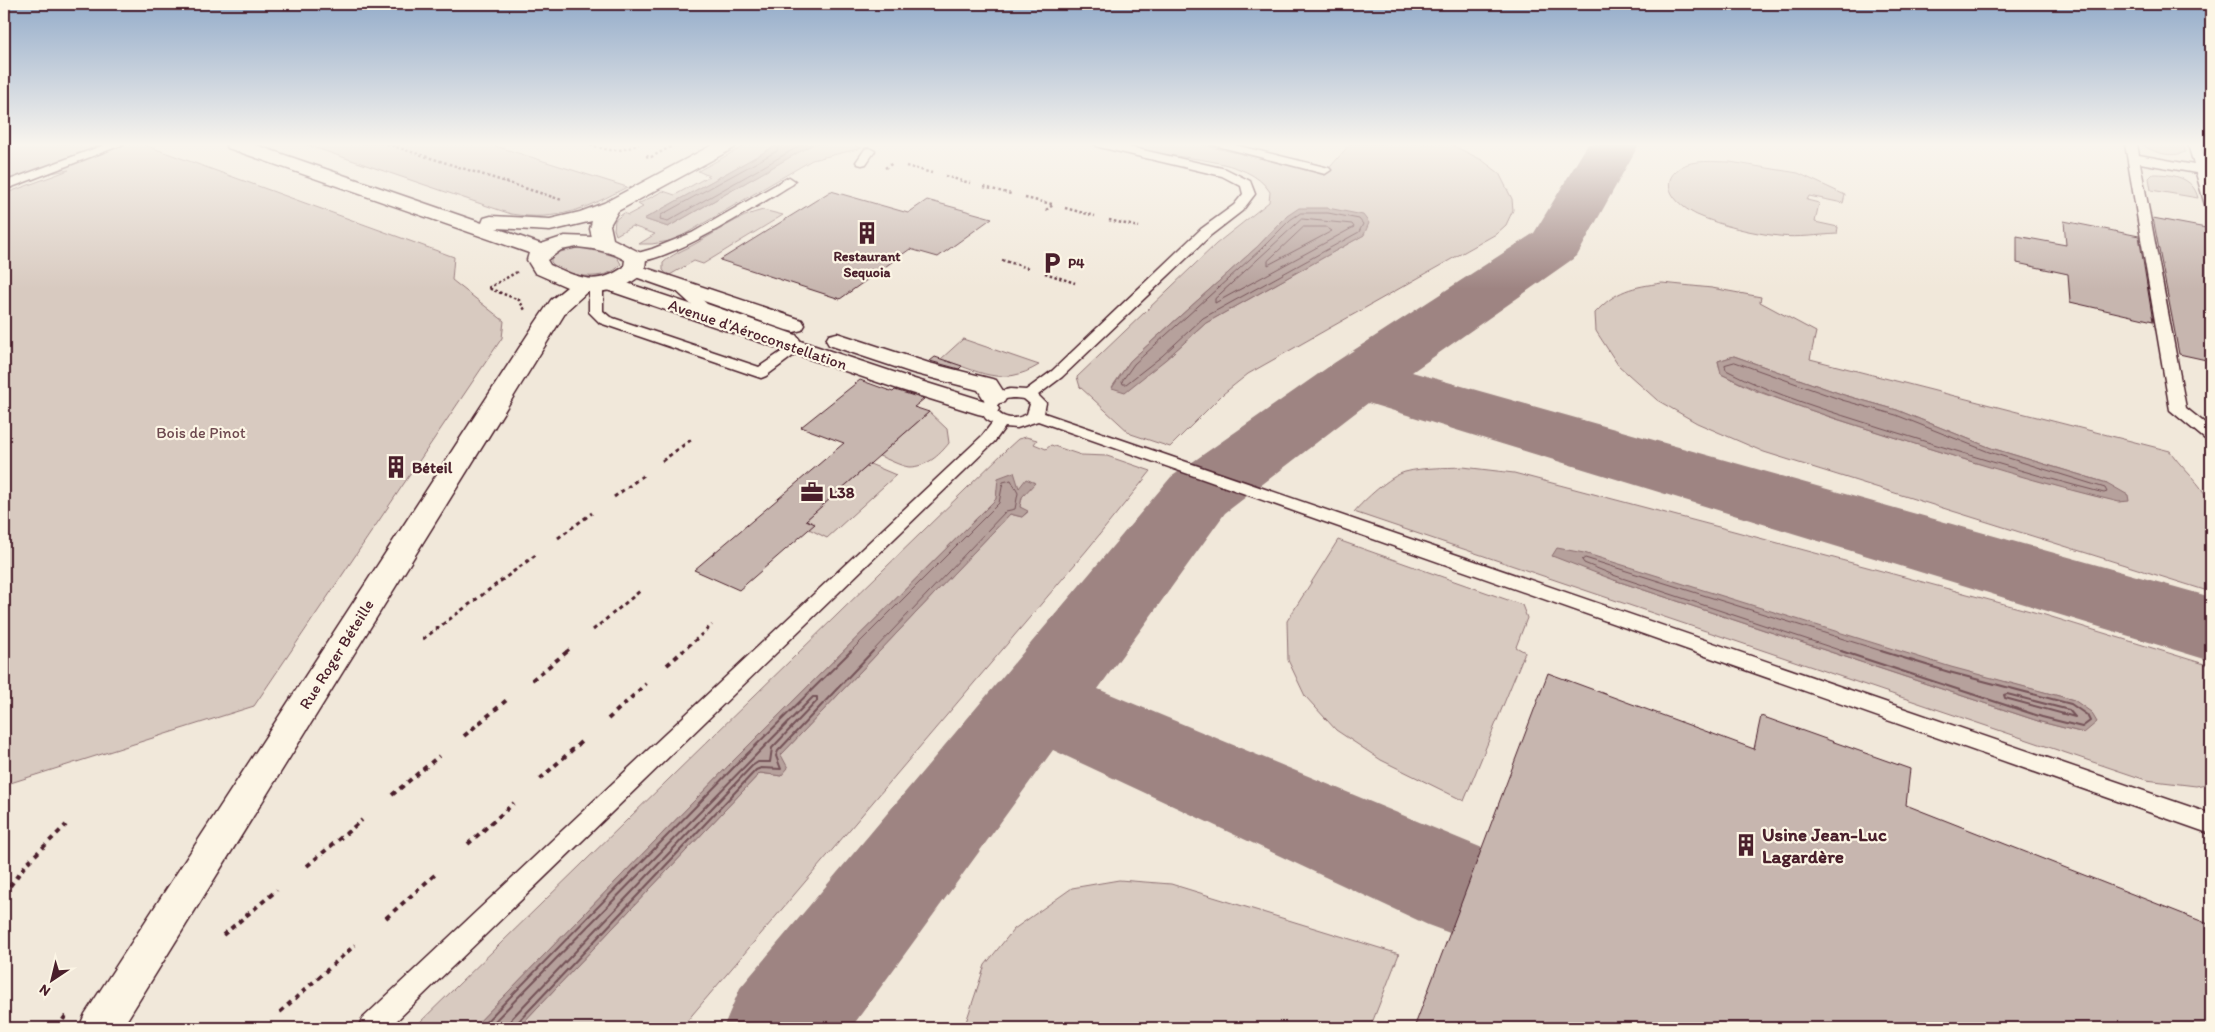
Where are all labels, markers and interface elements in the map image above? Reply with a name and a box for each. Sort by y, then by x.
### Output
building icon: Restaurant Sequoia [854,220,880,246]
place label: Restaurant Sequoia [833,248,901,281]
parking icon: P4 [1039,250,1065,276]
place label: P4 [1068,255,1085,272]
street label: Avenue d'Aéroconstellation [666,295,850,374]
park label: Bois de Pinot [156,423,246,442]
building icon: Béteil [383,454,409,480]
place label: Béteil [412,458,453,477]
office icon: L38 [799,479,825,505]
place label: L38 [829,483,855,502]
street label: Rue Roger Béteille [295,596,378,713]
place label: Usine Jean-Luc Lagardère [1762,823,1887,868]
building icon: Usine Jean-Luc Lagardère [1733,832,1759,858]
north arrow [28,954,78,1004]
text: N [36,981,54,1000]

